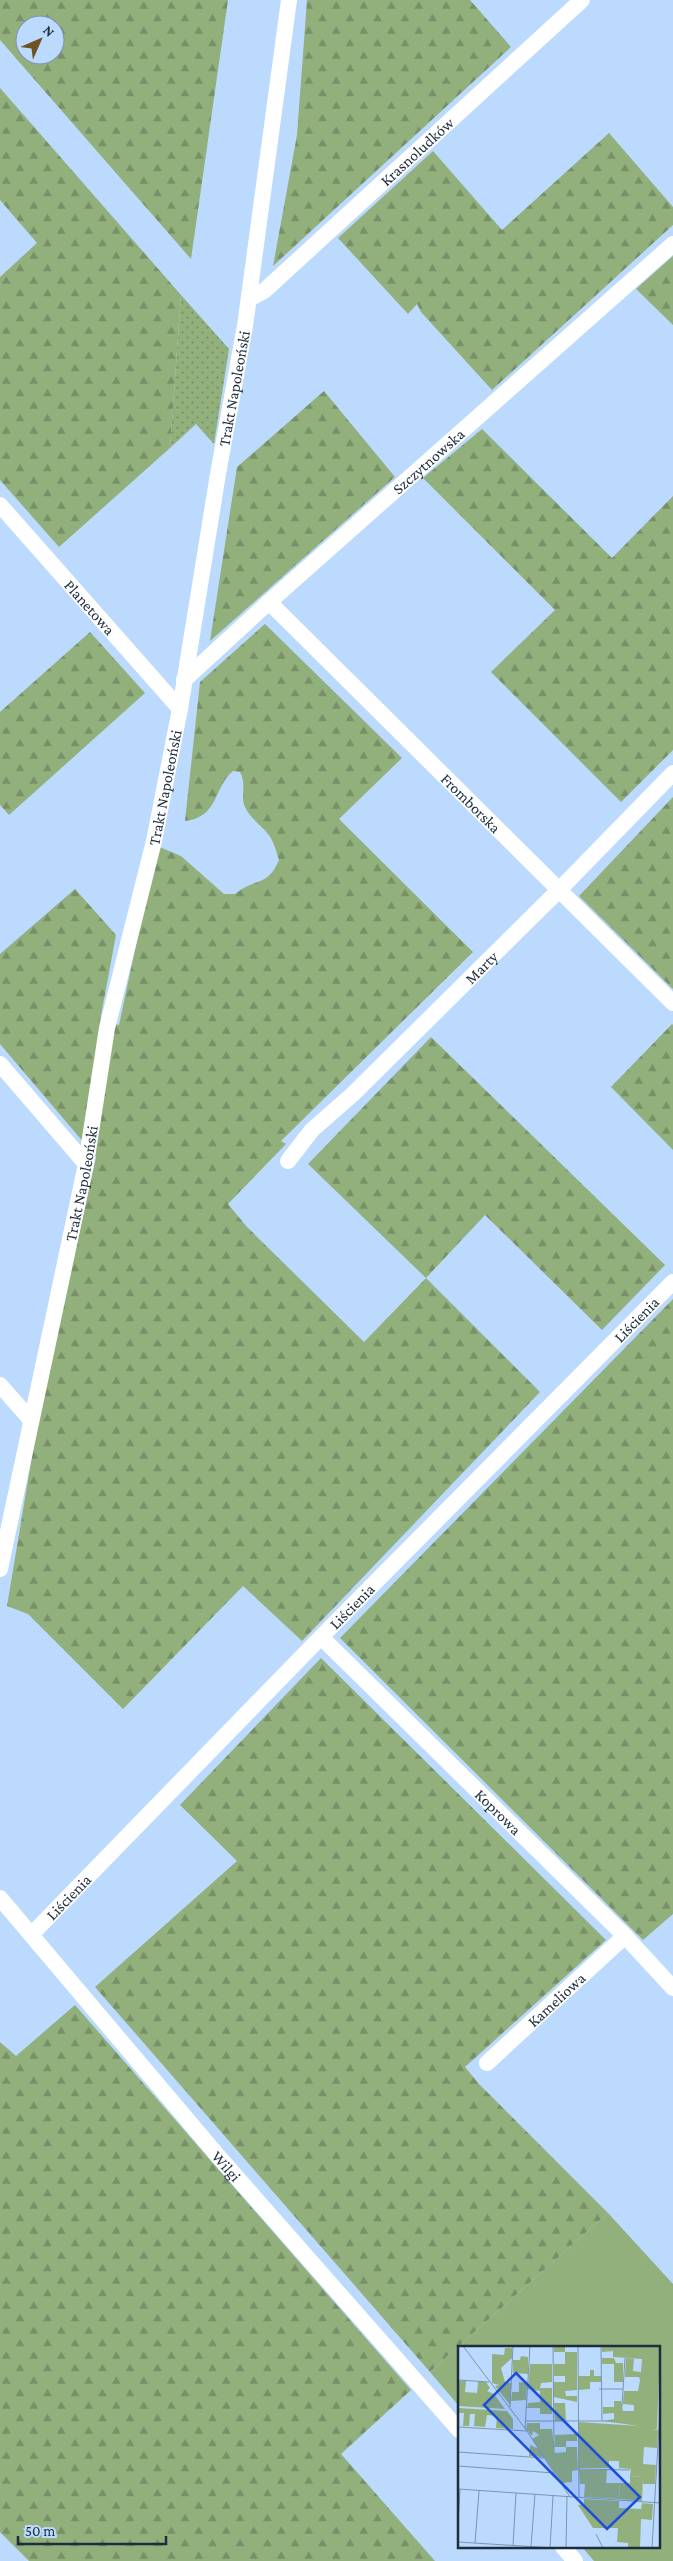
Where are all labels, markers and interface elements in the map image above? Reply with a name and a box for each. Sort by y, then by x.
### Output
north arrow [15,15,65,65]
text: N [40,22,59,40]
street label: Krasnoludków [377,114,457,189]
street label: Trakt Napoleoński [215,329,253,448]
street label: Szczytnowska [389,425,468,497]
street label: Planetowa [61,576,119,639]
street label: Trakt Napoleoński [145,728,185,847]
street label: Fromborska [438,770,505,837]
street label: Marty [462,947,502,987]
street label: Trakt Napoleoński [62,1125,101,1243]
street label: Liścienia [611,1293,663,1346]
street label: Liścienia [326,1580,378,1632]
street label: Koprowa [472,1786,525,1839]
street label: Liścienia [43,1870,95,1923]
street label: Kameliowa [524,1969,589,2030]
street label: Wilgi [209,2148,244,2185]
inset map [458,2346,660,2548]
scale bar [18,2514,165,2546]
text: 50 m [25,2523,55,2539]

